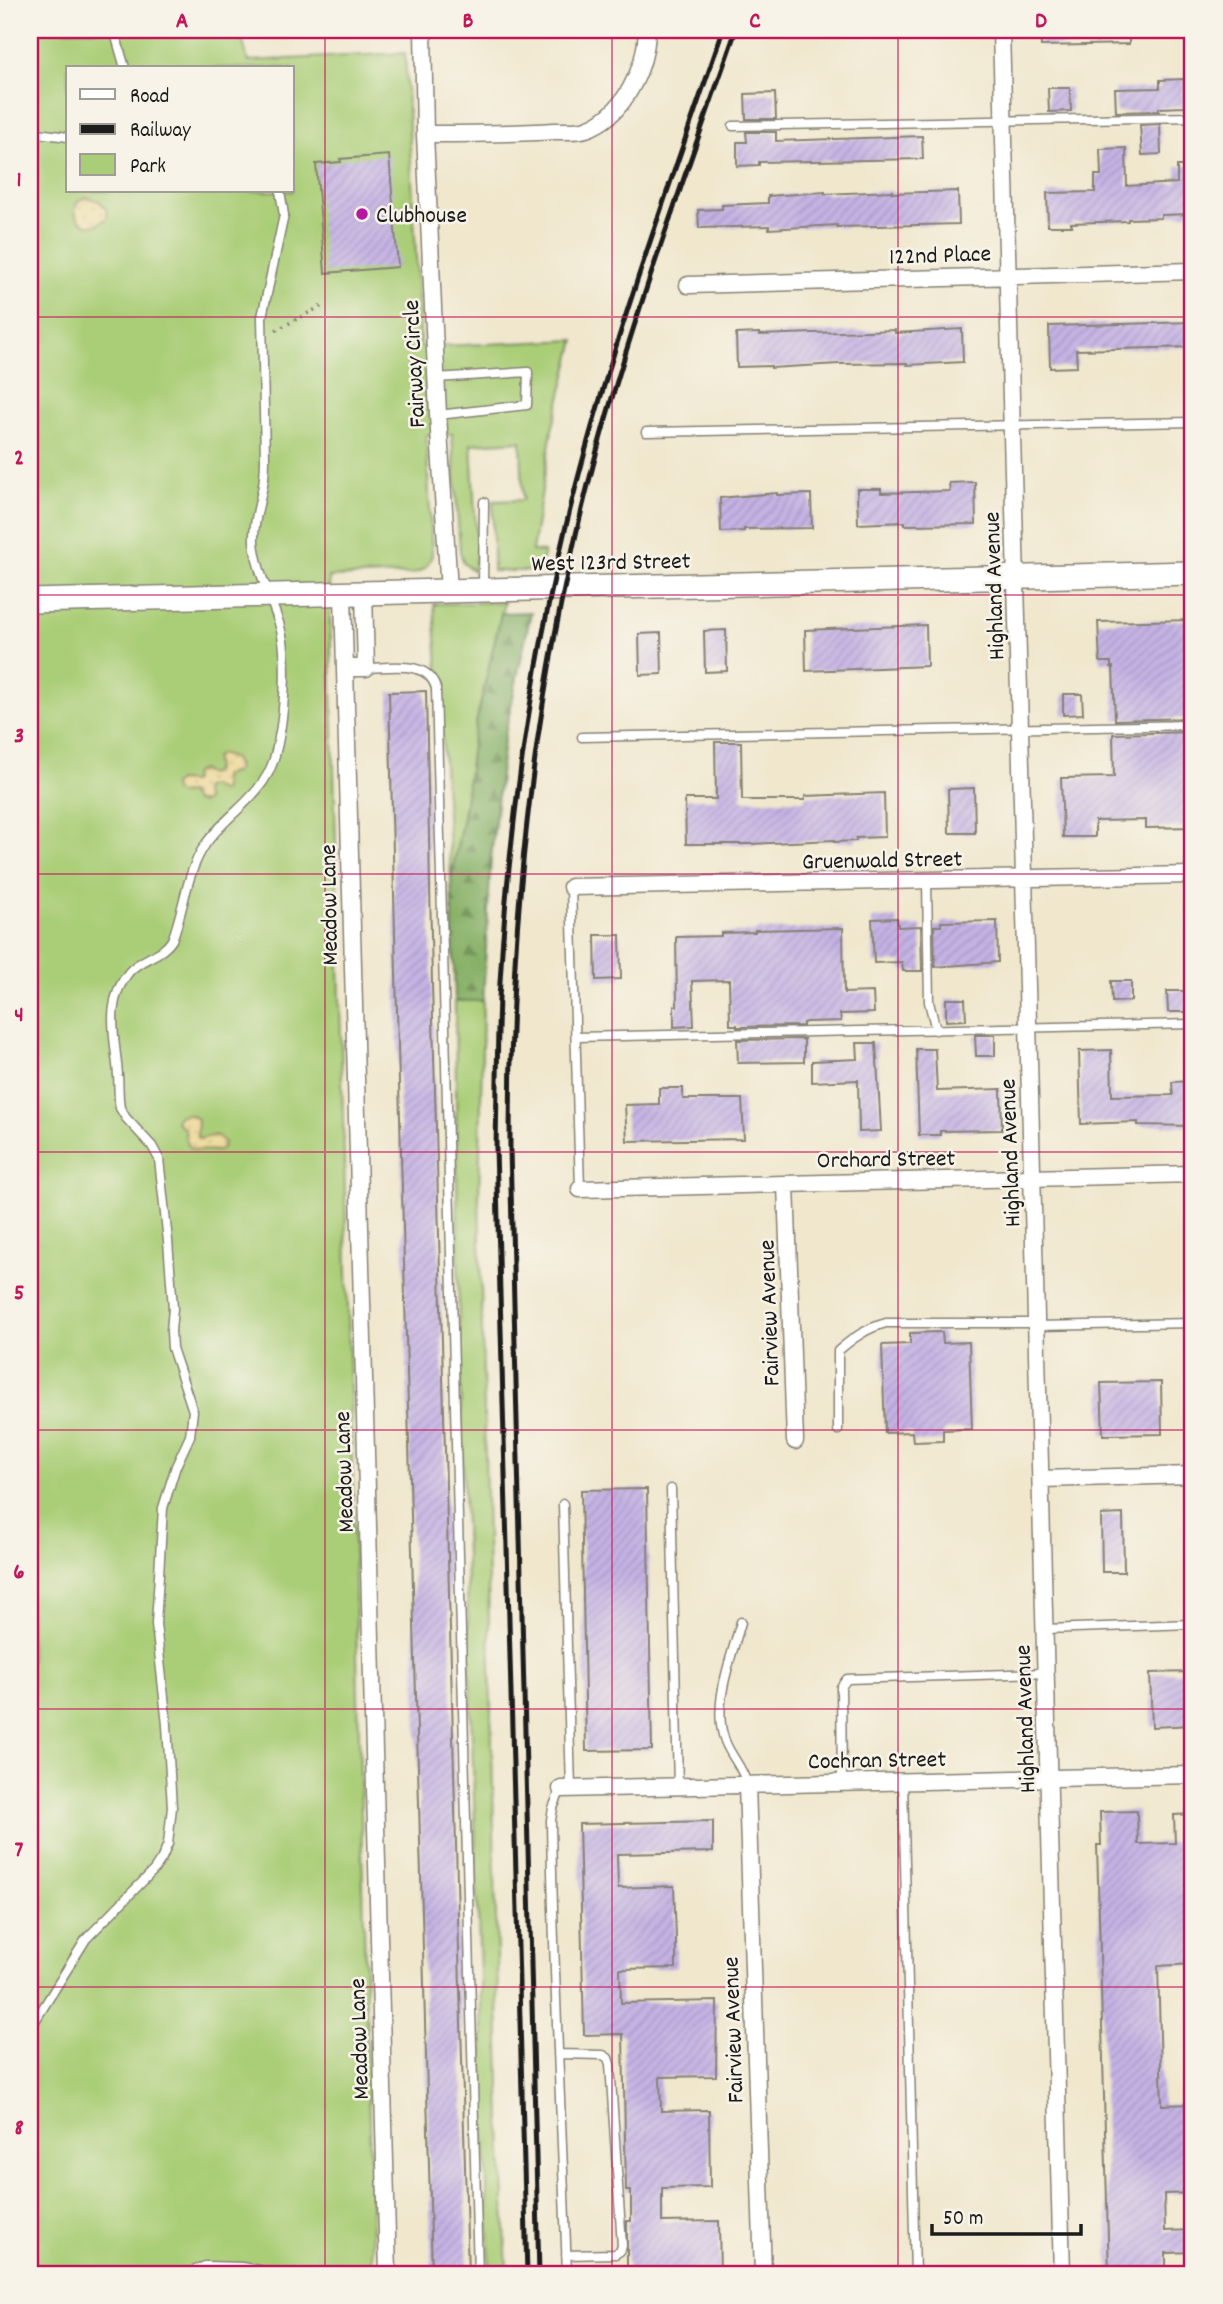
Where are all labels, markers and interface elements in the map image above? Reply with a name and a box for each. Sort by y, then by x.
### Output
text: A [176,6,188,39]
text: B [463,6,474,39]
text: C [749,6,761,39]
text: D [1035,6,1047,39]
legend [66,66,294,192]
text: Road [130,83,169,113]
text: Railway [130,117,191,147]
text: Park [130,153,166,183]
text: 1 [16,165,22,198]
place label: Clubhouse [376,200,467,234]
marker: Clubhouse [354,206,370,222]
street label: 122nd Place [888,238,992,276]
street label: Fairway Circle [396,299,436,429]
text: 2 [14,443,24,476]
street label: Highland Avenue [976,511,1016,661]
street label: West 123rd Street [531,546,691,582]
text: 3 [14,721,24,754]
street label: Meadow Lane [313,844,349,966]
street label: Gruenwald Street [802,844,963,880]
text: 4 [14,1000,24,1033]
street label: Highland Avenue [992,1078,1032,1228]
street label: Orchard Street [816,1143,956,1179]
street label: Fairview Avenue [751,1239,791,1387]
text: 5 [14,1278,24,1311]
street label: Meadow Lane [327,1411,365,1533]
text: 6 [13,1557,25,1590]
street label: Highland Avenue [1007,1644,1047,1794]
street label: Cochran Street [808,1744,947,1780]
text: 7 [15,1835,24,1868]
street label: Fairview Avenue [715,1956,755,2104]
street label: Meadow Lane [342,1978,380,2100]
text: 8 [14,2113,24,2146]
scale bar [932,2192,1081,2236]
text: 50 m [943,2205,983,2235]

